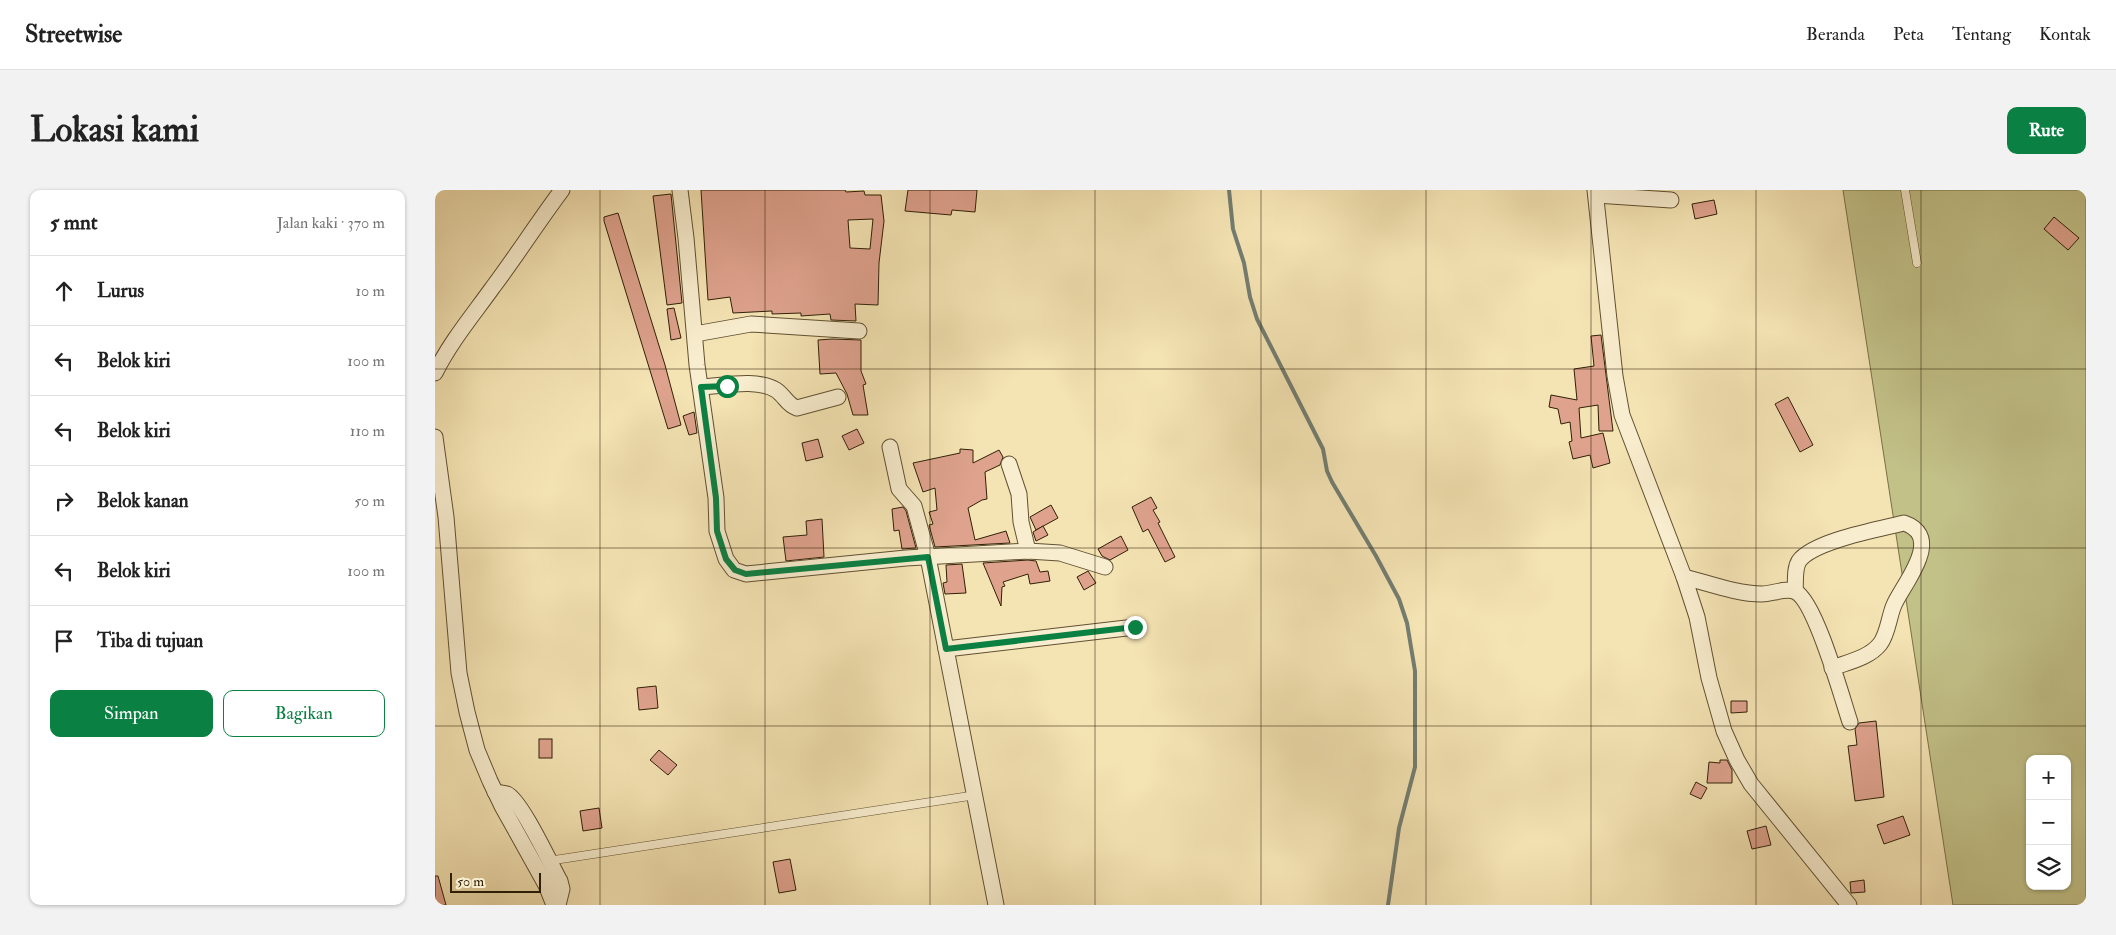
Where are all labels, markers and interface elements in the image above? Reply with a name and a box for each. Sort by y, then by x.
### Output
text: Streetwise [25,19,122,50]
text: Beranda [1806,23,1865,46]
text: Peta [1893,23,1924,46]
text: Tentang [1952,23,2011,46]
text: Kontak [2039,23,2091,46]
button: Rute [2007,107,2086,154]
text: Lokasi kami [30,108,199,152]
text: 5 mnt [50,209,97,236]
text: Jalan kaki · 370 m [277,213,385,233]
icon: ahead [50,277,78,305]
text: Lurus [97,279,144,303]
text: 10 m [355,281,385,301]
icon: left [50,347,78,375]
text: Belok kiri [97,349,171,373]
text: 100 m [347,351,385,371]
route start [716,375,739,398]
icon: left [50,417,78,445]
text: Belok kiri [97,419,171,443]
text: 110 m [350,421,385,441]
icon: right [50,487,78,515]
text: Belok kanan [97,489,188,513]
text: 50 m [354,491,385,511]
icon: left [50,557,78,585]
text: Belok kiri [97,559,171,583]
text: 100 m [347,561,385,581]
route end [1124,616,1147,639]
icon: arrive [50,627,78,655]
text: Tiba di tujuan [97,629,203,653]
button: Simpan [50,690,213,737]
button: Bagikan [223,690,385,737]
map controls [2026,755,2071,890]
button: + [2026,755,2071,800]
button: − [2026,800,2071,845]
button: layers [2026,845,2071,890]
scale bar [450,870,541,893]
text: 50 m [457,873,484,890]

